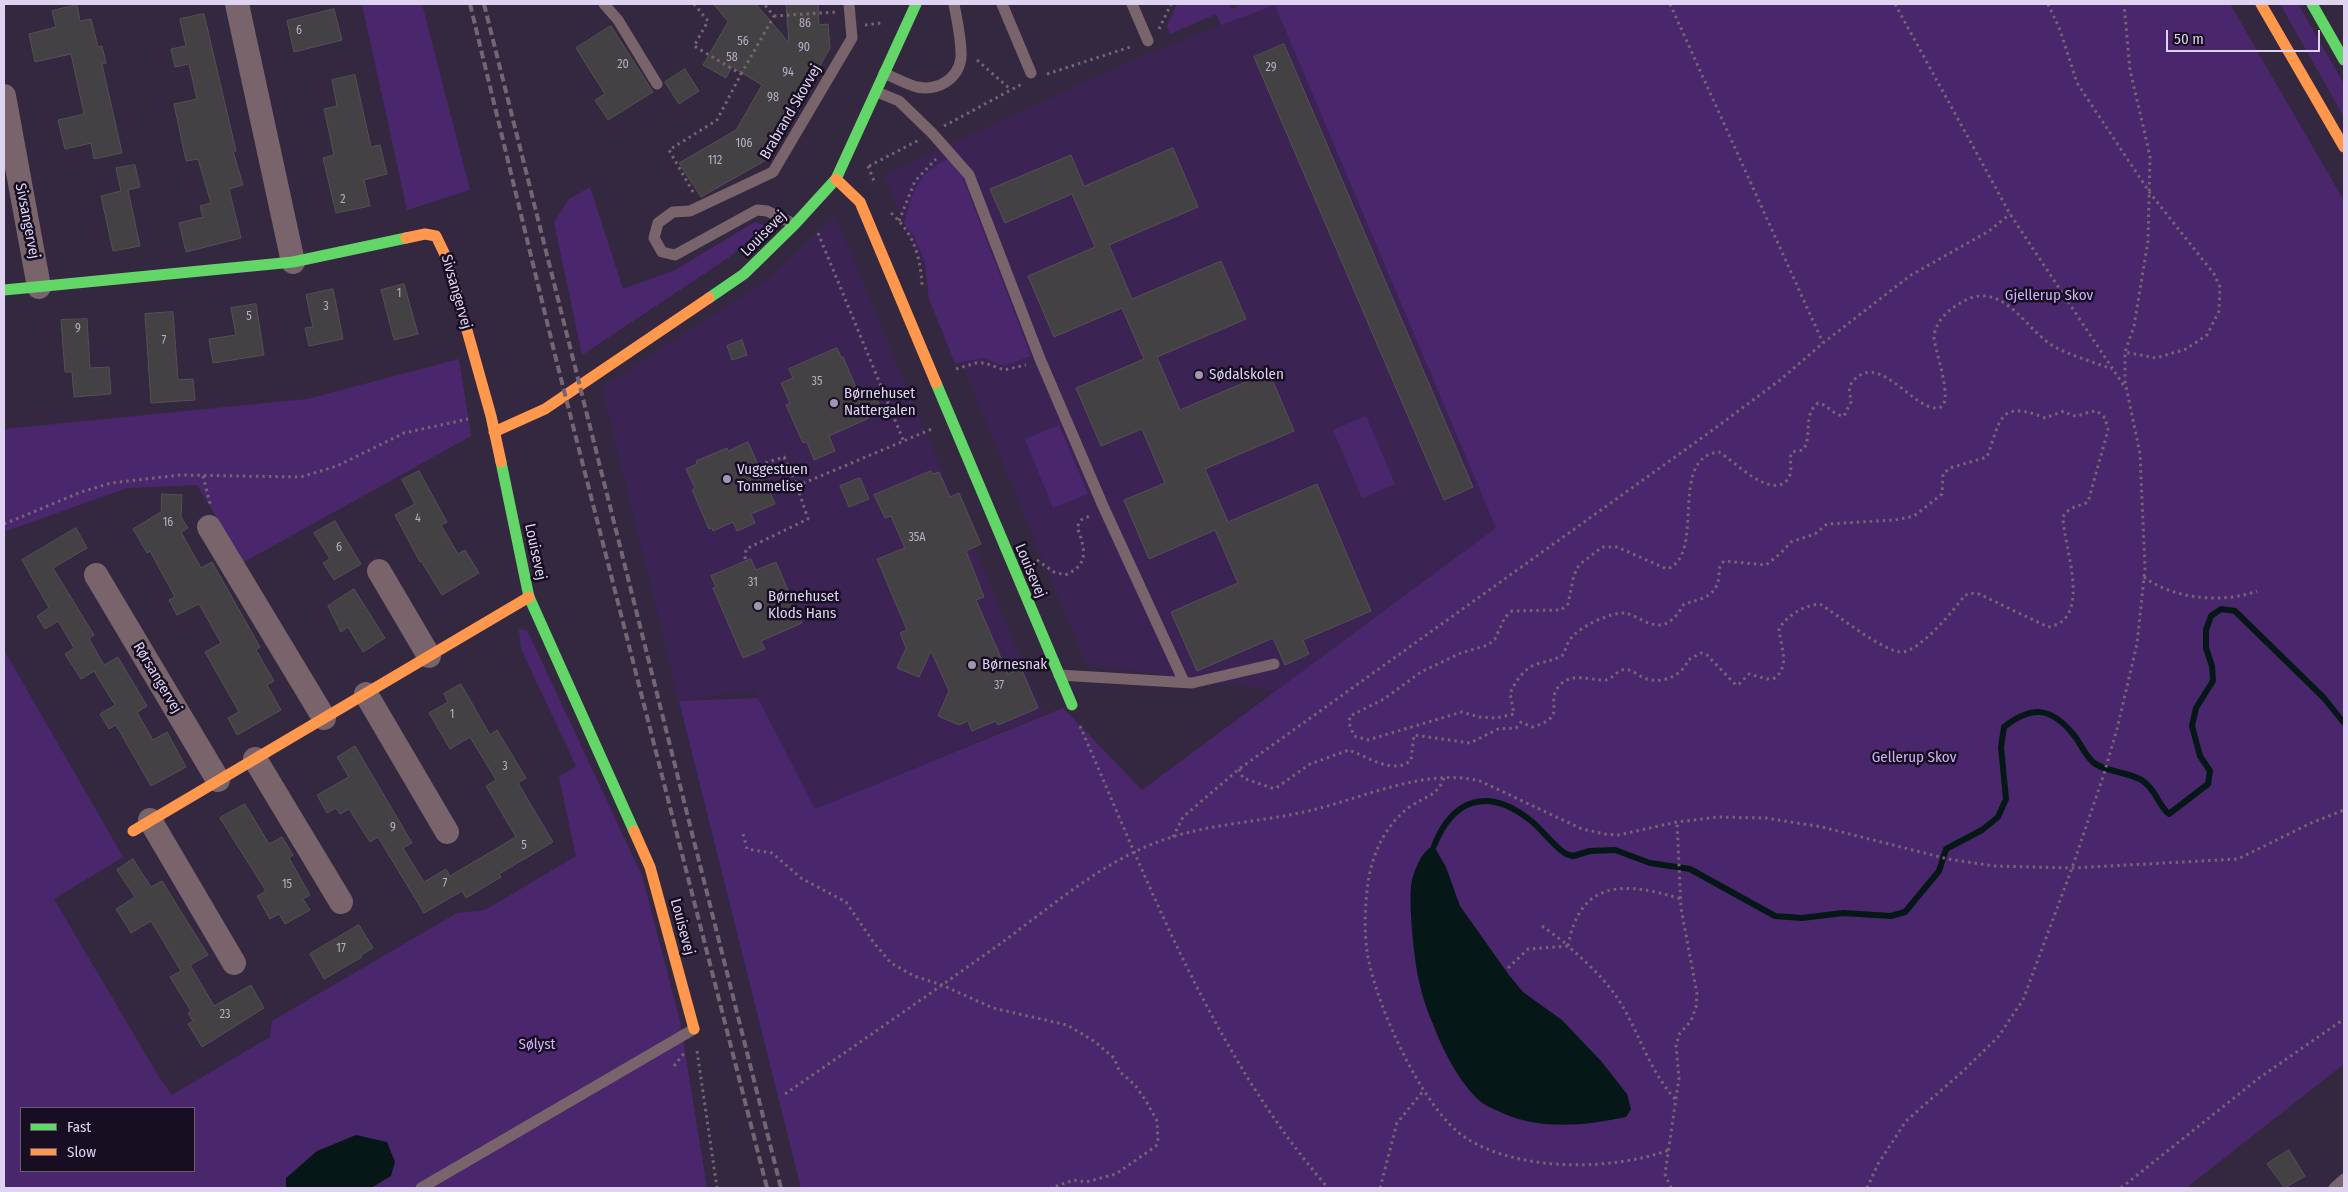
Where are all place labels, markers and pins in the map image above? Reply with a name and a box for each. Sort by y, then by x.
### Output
place label: Sødalskolen [1209,366,1284,384]
marker: Sødalskolen [1193,369,1205,381]
place label: Børnehuset Nattergalen [844,385,916,420]
marker: Børnehuset Nattergalen [828,397,840,409]
place label: Vuggestuen Tommelise [737,461,808,496]
marker: Vuggestuen Tommelise [721,473,733,485]
place label: Børnehuset Klods Hans [768,588,839,623]
marker: Børnehuset Klods Hans [752,600,764,612]
place label: Børnesnak [982,656,1047,674]
marker: Børnesnak [966,659,978,671]

